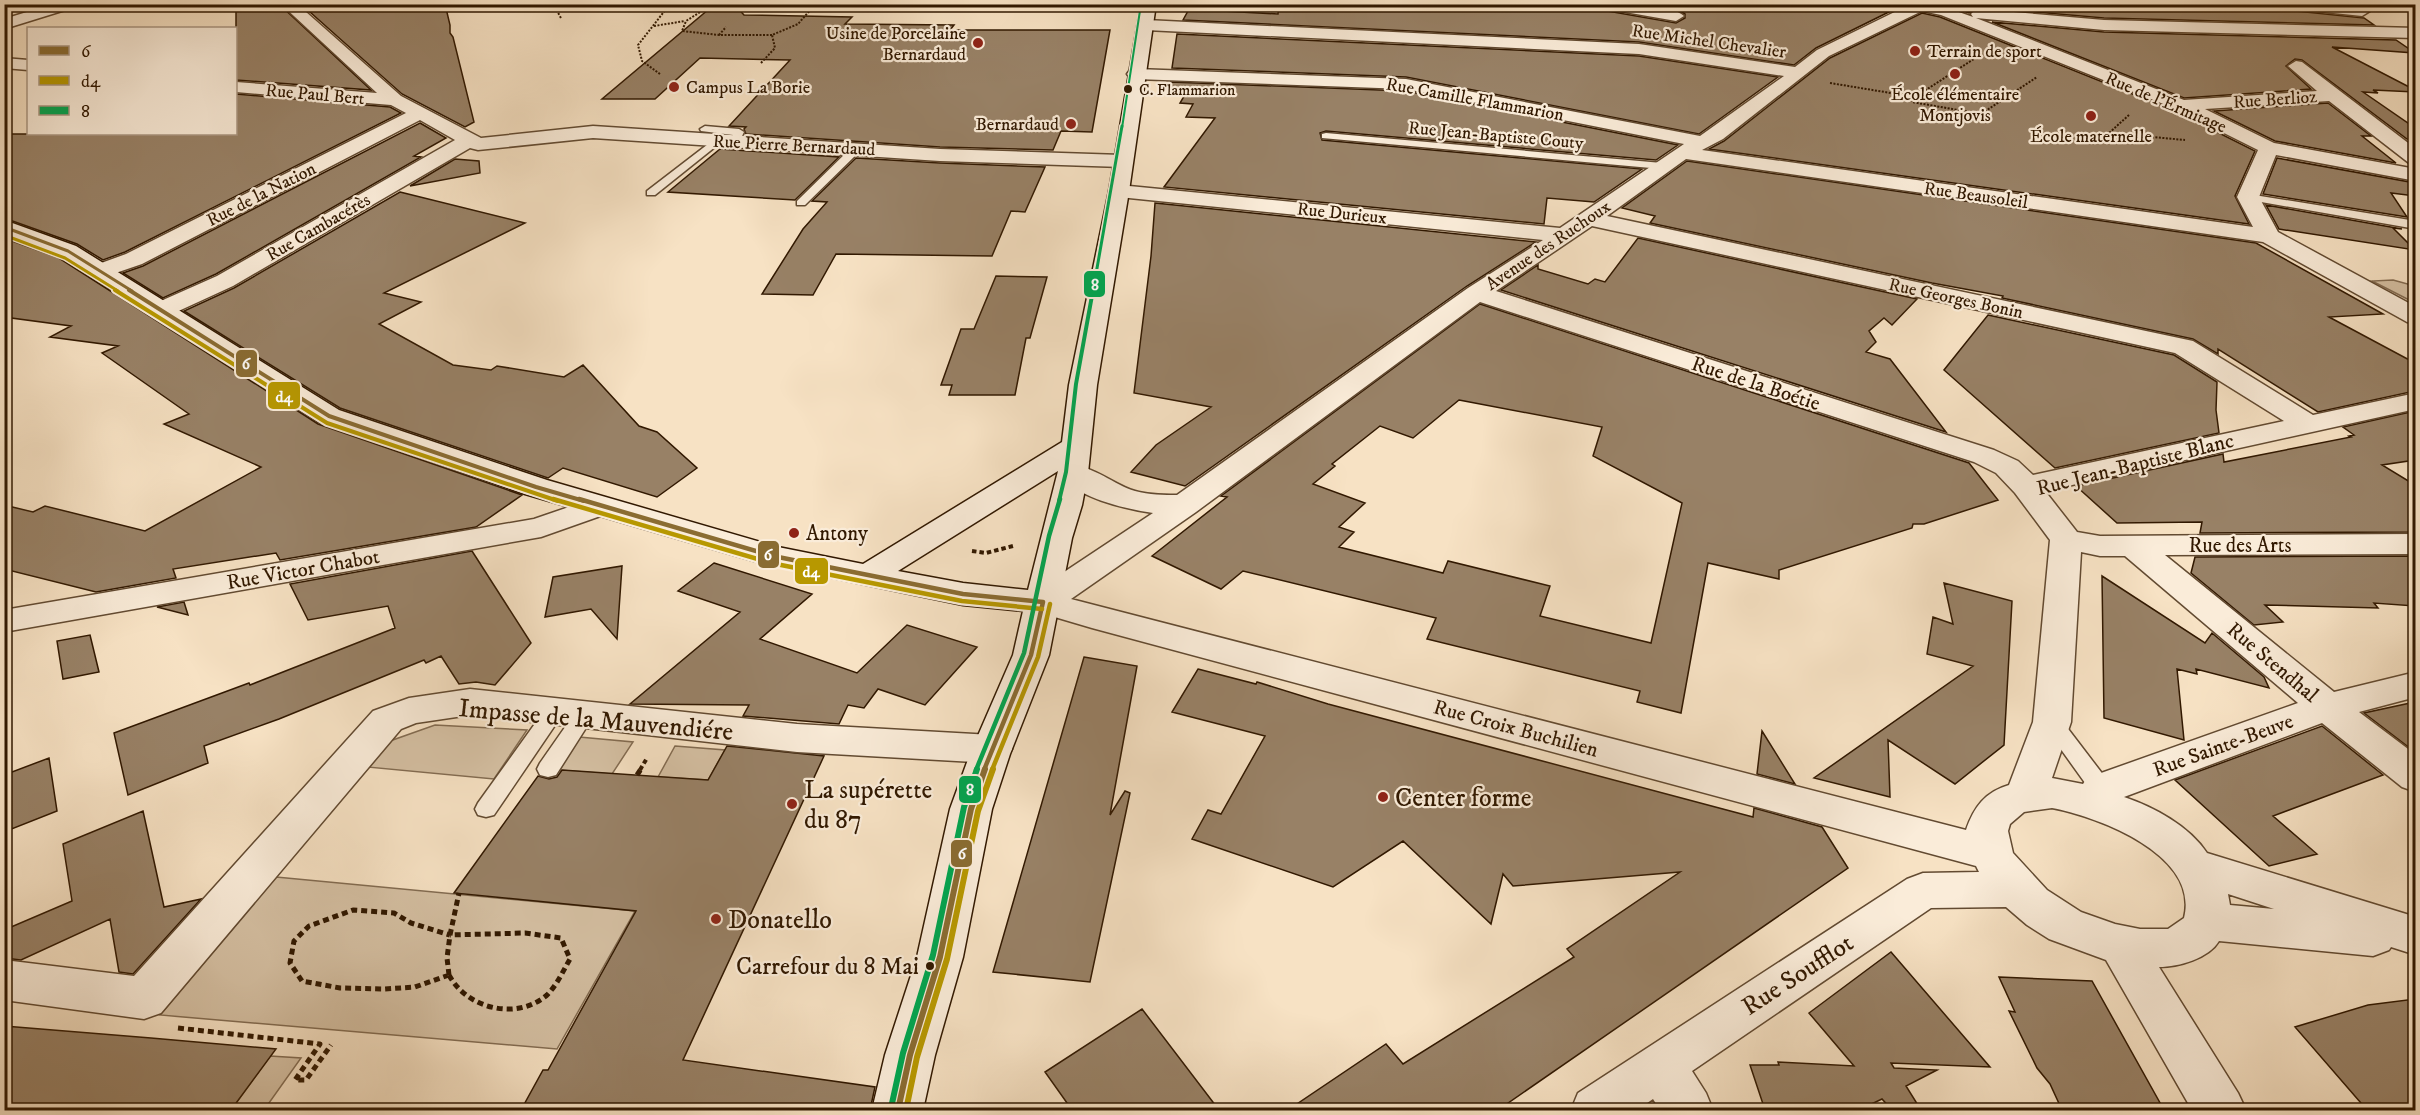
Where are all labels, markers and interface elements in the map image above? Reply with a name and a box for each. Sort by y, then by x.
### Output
street label: Rue Michel Chevalier [1630,20,1788,64]
place label: Usine de Porcelaine Bernardaud [826,23,966,66]
legend [27,27,237,135]
marker: Usine de Porcelaine Bernardaud [971,36,985,50]
text: 6 [81,41,91,63]
place label: Terrain de sport [1927,41,2042,63]
marker: Terrain de sport [1908,44,1922,58]
marker: École élémentaire Montjovis [1948,67,1962,81]
street label: Rue de l'Érmitage [2102,68,2229,138]
text: d4 [81,71,101,93]
street label: Rue Camille Flammarion [1384,74,1566,127]
place label: Campus La Borie [686,77,810,99]
street label: Rue Paul Bert [264,80,366,110]
marker: Campus La Borie [667,80,681,94]
place label: C. Flammarion [1139,80,1236,100]
marker: C. Flammarion [1122,83,1134,95]
place label: École élémentaire Montjovis [1891,84,2019,127]
street label: Rue Berlioz [2232,86,2318,114]
text: 8 [81,101,90,123]
marker: École maternelle [2084,109,2098,123]
place label: Bernardaud [975,114,1059,136]
marker: Bernardaud [1064,117,1078,131]
street label: Rue Jean-Baptiste Couty [1407,117,1585,155]
place label: École maternelle [2030,126,2152,148]
street label: Rue Pierre Bernardaud [712,131,876,161]
street label: Rue de la Nation [203,158,320,232]
street label: Rue Beausoleil [1922,178,2030,214]
street label: Rue Cambacérès [263,189,374,267]
street label: Avenue des Ruchoux [1482,196,1615,296]
street label: Rue Durieux [1296,198,1388,230]
line badge: 8 [1083,270,1106,298]
street label: Rue Georges Bonin [1886,274,2026,324]
text: 8 [1091,275,1099,295]
line badge: 6 [235,349,258,378]
street label: Rue de la Boétie [1688,351,1824,417]
text: 6 [242,354,252,374]
line badge: d4 [267,381,301,410]
text: d4 [275,387,293,407]
street label: Rue Jean-Baptiste Blanc [2034,428,2237,502]
place label: Antony [806,521,869,547]
marker: Antony [787,526,801,540]
street label: Rue des Arts [2189,533,2291,559]
line badge: 6 [757,540,780,569]
street label: Rue Victor Chabot [225,544,382,596]
text: 6 [764,545,774,565]
line badge: d4 [794,557,829,585]
text: d4 [802,562,820,582]
street label: Rue Stendhal [2221,617,2324,709]
street label: Impasse de la Mauvendiére [457,692,735,749]
street label: Rue Croix Buchilien [1430,694,1601,763]
street label: Rue Sainte-Beuve [2150,708,2297,783]
place label: La supérette du 87 [804,774,932,837]
line badge: 8 [958,775,982,804]
text: 8 [966,780,974,800]
place label: Center forme [1395,782,1531,815]
marker: Center forme [1376,790,1390,804]
marker: La supérette du 87 [785,797,799,811]
line badge: 6 [950,839,973,868]
text: 6 [958,844,968,864]
place label: Donatello [728,904,832,937]
marker: Donatello [709,912,723,926]
street label: Rue Soufflot [1736,927,1860,1024]
place label: Carrefour du 8 Mai [736,952,919,982]
marker: Carrefour du 8 Mai [924,960,936,972]

